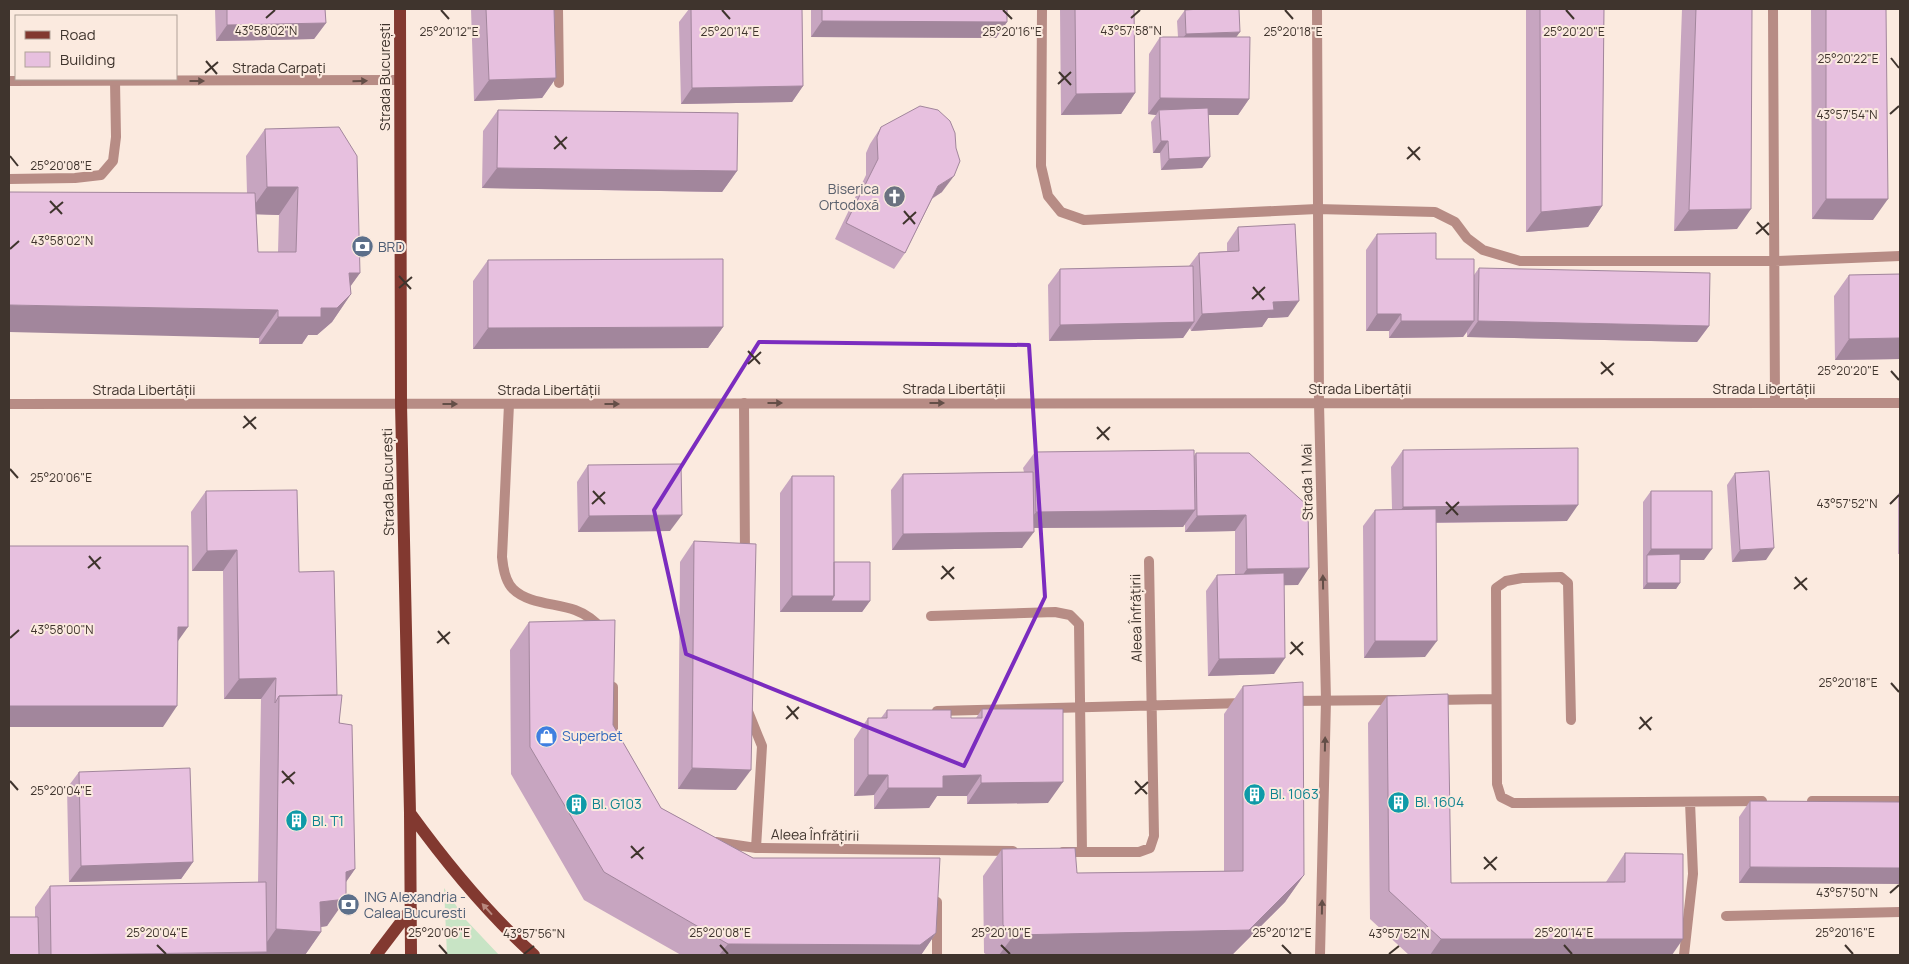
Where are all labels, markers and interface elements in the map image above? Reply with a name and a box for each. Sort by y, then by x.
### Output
legend [15,15,178,80]
text: 43°58'02"N [235,22,297,39]
text: 43°57'58"N [1100,22,1162,39]
street label: Strada București [375,23,394,131]
text: 25°20'12"E [420,23,479,40]
text: 25°20'14"E [701,23,760,40]
text: 25°20'16"E [982,23,1042,40]
text: 25°20'18"E [1263,23,1323,40]
text: 25°20'20"E [1543,23,1605,40]
text: Road [60,24,96,45]
text: Building [60,49,115,70]
text: 25°20'22"E [1817,50,1879,67]
street label: Strada Carpați [232,58,326,77]
one-way arrow [190,77,206,85]
one-way arrow [352,77,368,85]
text: 43°57'54"N [1816,106,1878,123]
text: 25°20'08"E [30,157,92,174]
place label: Biserica Ortodoxă [819,179,879,214]
church icon: Biserica Ortodoxă [883,185,907,209]
text: 43°58'02"N [31,232,93,249]
bank icon: BRD [350,235,374,259]
place label: BRD [378,237,405,256]
text: 25°20'20"E [1817,362,1879,379]
street label: Strada Libertății [902,379,1006,398]
street label: Strada Libertății [1308,379,1412,398]
street label: Strada Libertății [1712,379,1816,398]
street label: Strada Libertății [92,380,196,399]
street label: Strada Libertății [497,380,601,399]
one-way arrow [767,399,783,407]
one-way arrow [930,399,946,407]
one-way arrow [442,400,458,408]
one-way arrow [605,400,621,408]
street label: Strada București [377,428,398,536]
street label: Strada 1 Mai [1296,443,1317,521]
text: 25°20'06"E [30,469,92,486]
text: 43°57'52"N [1817,495,1877,512]
one-way arrow [1319,573,1327,589]
street label: Aleea Înfrățirii [1125,574,1146,662]
text: 43°58'00"N [30,621,94,638]
text: 25°20'18"E [1818,674,1878,691]
shop icon: Superbet [534,724,558,748]
place label: Superbet [562,726,623,745]
one-way arrow [1322,736,1330,752]
text: 25°20'04"E [30,782,92,799]
building icon: Bl. 1063 [1242,782,1266,806]
place label: Bl. 1063 [1270,784,1319,803]
building icon: Bl. 1604 [1387,790,1411,814]
building icon: Bl. G103 [564,792,588,816]
place label: Bl. 1604 [1415,792,1464,811]
place label: Bl. G103 [592,794,642,813]
building icon: Bl. T1 [284,809,308,833]
place label: Bl. T1 [312,811,344,830]
street label: Aleea Înfrățirii [771,824,859,845]
text: 43°57'50"N [1816,884,1878,901]
place label: ING Alexandria - Calea Bucuresti [364,887,466,922]
bank icon: ING Alexandria - Calea Bucuresti [336,893,360,917]
one-way arrow [1318,898,1326,914]
one-way arrow [481,903,493,915]
text: 25°20'04"E [126,924,188,941]
text: 25°20'06"E [408,924,470,941]
text: 25°20'08"E [689,924,751,941]
text: 25°20'10"E [971,924,1031,941]
text: 25°20'12"E [1253,924,1312,941]
text: 25°20'14"E [1535,924,1594,941]
text: 25°20'16"E [1815,924,1875,941]
text: 43°57'56"N [503,925,565,942]
text: 43°57'52"N [1369,925,1429,942]

